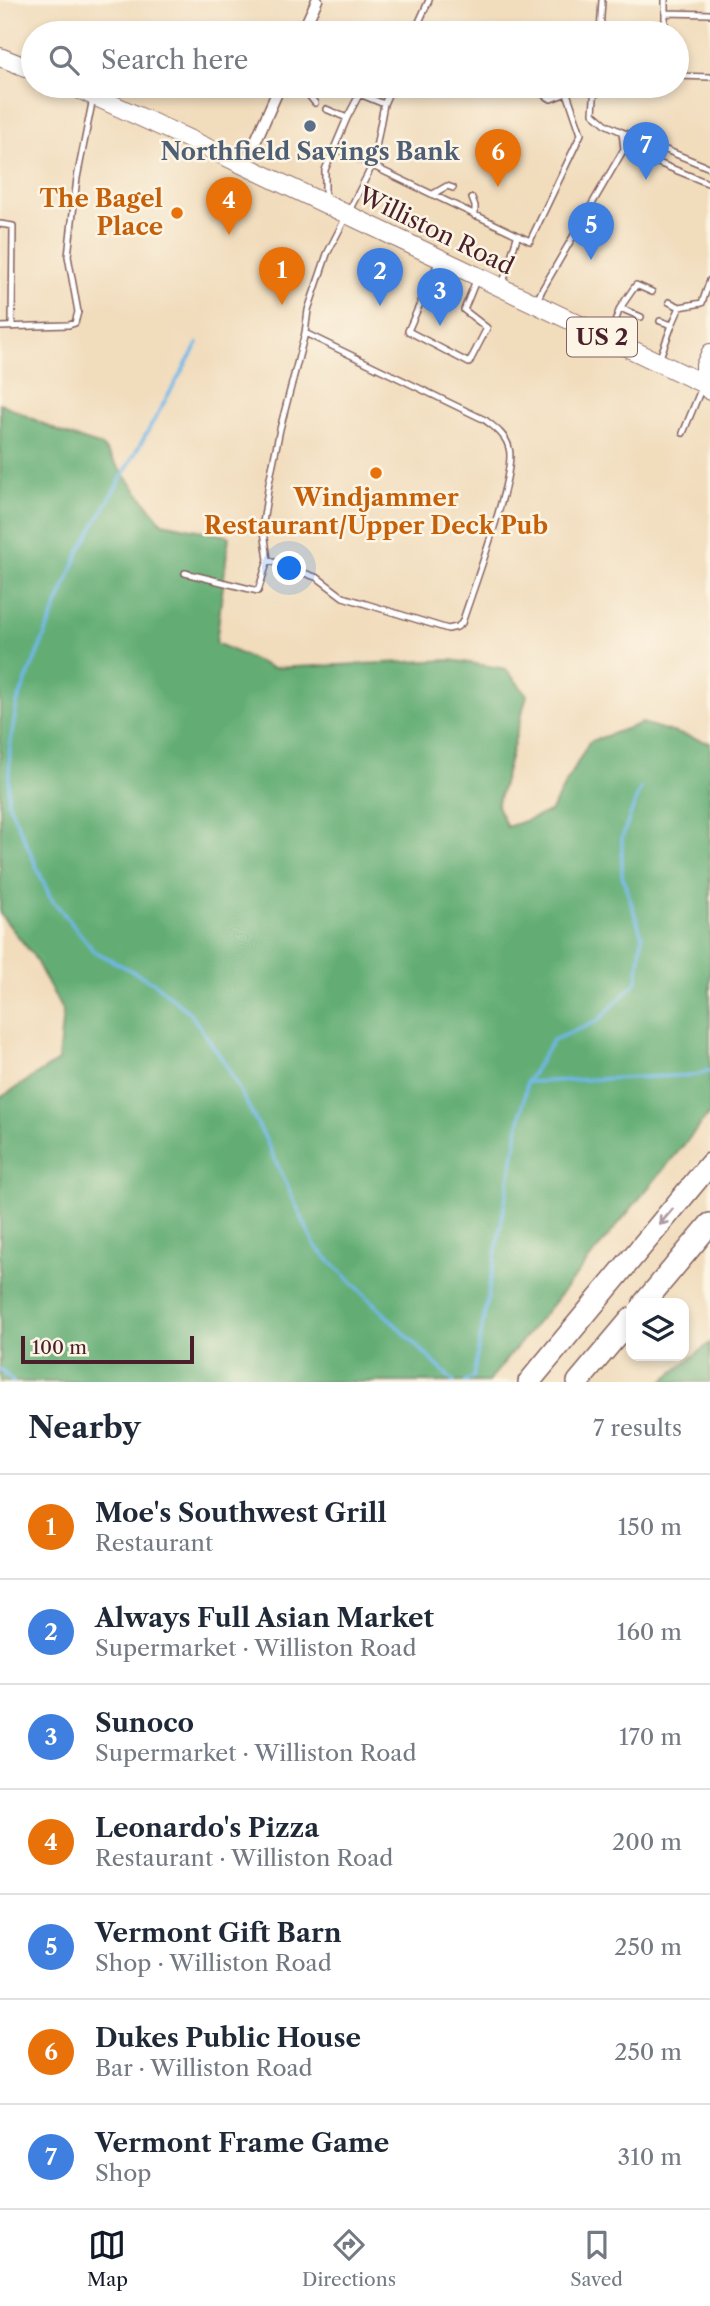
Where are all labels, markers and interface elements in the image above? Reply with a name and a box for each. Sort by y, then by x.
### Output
search box [21,21,689,98]
icon: search [45,41,83,79]
text: Search here [101,44,248,76]
marker: Northfield Savings Bank [302,118,318,134]
pin: 7 [623,122,669,180]
pin: 6 [475,129,521,187]
place label: Northfield Savings Bank [160,137,461,166]
pin: 4 [206,177,252,235]
street label: Williston Road [353,180,519,281]
place label: The Bagel Place [39,184,163,241]
pin: 5 [568,202,614,260]
marker: The Bagel Place [169,205,185,221]
pin: 1 [259,247,305,305]
pin: 2 [357,248,403,306]
pin: 3 [417,268,463,326]
road number: US 2 [567,318,637,356]
marker: Windjammer Restaurant/Upper Deck Pub [368,465,384,481]
place label: Windjammer Restaurant/Upper Deck Pub [204,483,548,540]
your location [272,551,306,585]
one-way arrow [658,1207,674,1225]
map controls [626,1298,689,1361]
button: layers [626,1298,689,1361]
scale bar [21,1333,194,1365]
text: 100 m [32,1336,87,1359]
text: Nearby [28,1409,141,1446]
text: 7 results [593,1414,682,1442]
text: Moe's Southwest Grill [95,1497,387,1529]
text: 1 [46,1513,56,1541]
text: 150 m [618,1513,682,1541]
text: Restaurant [95,1529,213,1557]
text: Always Full Asian Market [95,1602,434,1634]
text: 2 [44,1618,58,1646]
text: 160 m [617,1618,682,1646]
text: Supermarket · Williston Road [95,1634,417,1662]
text: Sunoco [95,1707,194,1739]
text: 3 [45,1723,58,1751]
text: 170 m [619,1723,682,1751]
text: Supermarket · Williston Road [95,1739,417,1767]
text: Leonardo's Pizza [95,1812,319,1844]
text: 4 [44,1828,58,1856]
text: 200 m [612,1828,682,1856]
text: Restaurant · Williston Road [95,1844,393,1872]
text: Vermont Gift Barn [95,1917,341,1949]
text: 5 [45,1933,57,1961]
text: 250 m [614,1933,682,1961]
text: Shop · Williston Road [95,1949,332,1977]
text: Dukes Public House [95,2022,361,2054]
text: 6 [44,2038,58,2066]
text: 250 m [614,2038,682,2066]
text: Bar · Williston Road [95,2054,313,2082]
text: Vermont Frame Game [95,2127,389,2159]
text: 7 [45,2143,57,2171]
text: 310 m [618,2143,682,2171]
text: Shop [95,2159,151,2187]
tab: Map [87,2226,128,2291]
tab: Directions [302,2226,396,2291]
tab: Saved [570,2226,623,2291]

